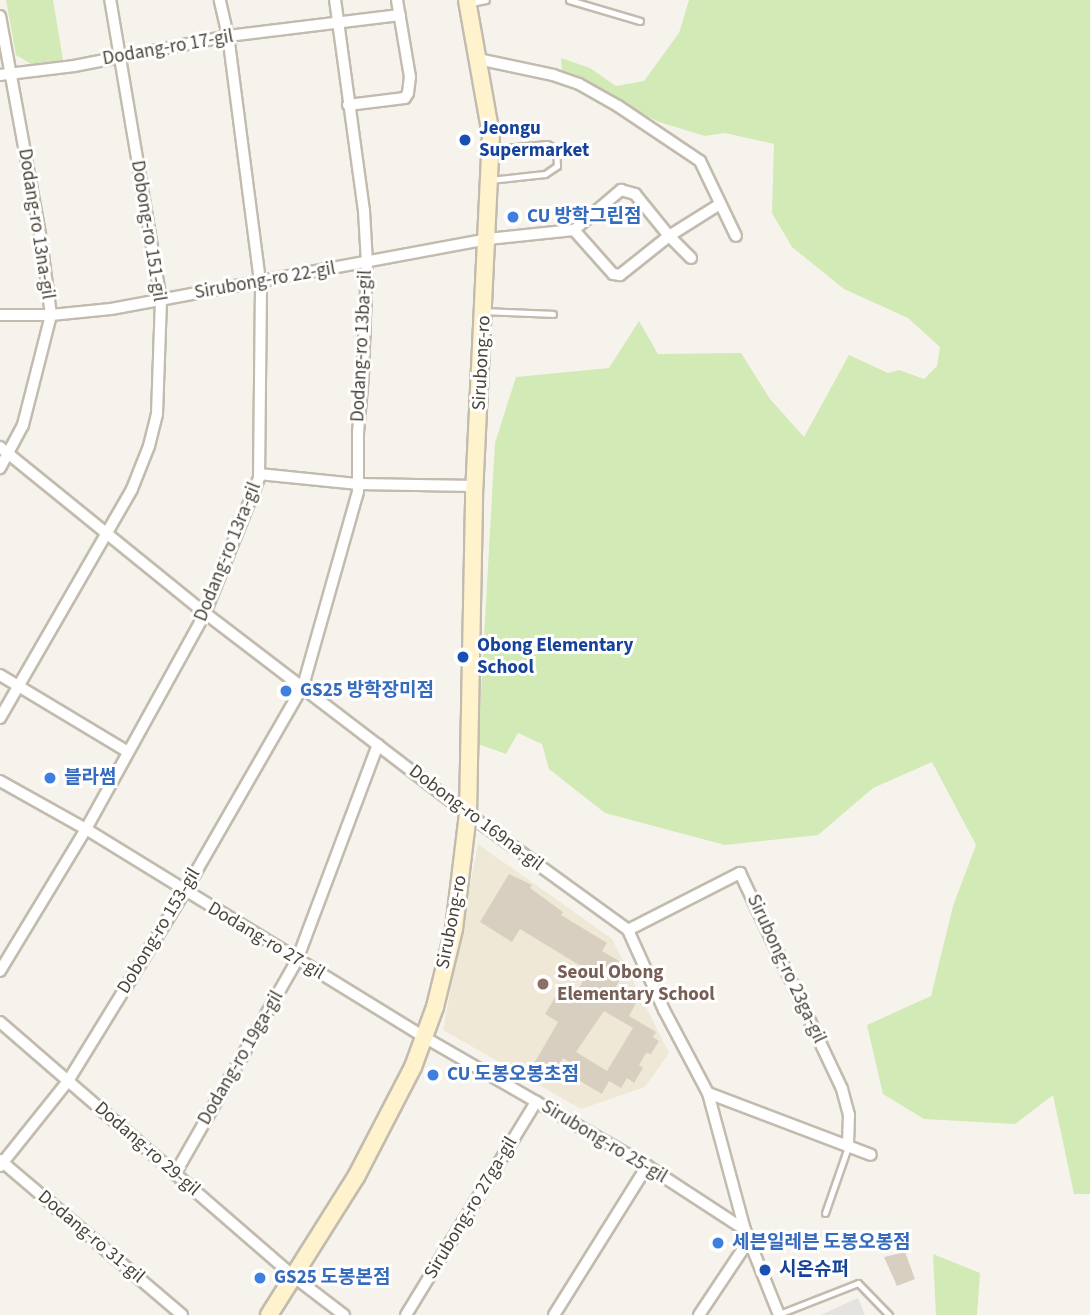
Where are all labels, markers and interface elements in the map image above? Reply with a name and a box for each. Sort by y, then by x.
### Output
street label: Dodang-ro 17-gil [101,25,235,71]
place label: Jeongu Supermarket [479,118,589,162]
marker: Jeongu Supermarket [457,132,473,148]
street label: Dodang-ro 13na-gil [13,147,59,301]
street label: Dobong-ro 151-gil [126,159,170,303]
place label: CU 방학그린점 [527,206,642,228]
marker: CU 방학그린점 [505,209,521,225]
street label: Sirubong-ro 22-gil [193,257,337,305]
street label: Dodang-ro 13ba-gil [347,269,377,423]
street label: Sirubong-ro [468,315,496,411]
street label: Dodang-ro 13ra-gil [190,479,266,625]
place label: Obong Elementary School [477,635,633,679]
marker: Obong Elementary School [455,649,471,665]
place label: GS25 방학장미점 [300,680,434,702]
marker: GS25 방학장미점 [278,683,294,699]
street label: Dobong-ro 169na-gil [404,760,548,876]
place label: 블라썸 [64,767,116,789]
marker: 블라썸 [42,770,58,786]
street label: Dobong-ro 153-gil [113,864,205,998]
street label: Sirubong-ro [432,873,472,971]
street label: Sirubong-ro 23ga-gil [742,891,830,1047]
street label: Dodang-ro 27-gil [203,897,329,985]
place label: Seoul Obong Elementary School [557,962,715,1006]
marker: Seoul Obong Elementary School [535,976,551,992]
street label: Dodang-ro 19ga-gil [193,987,289,1129]
place label: CU 도봉오봉초점 [447,1064,579,1086]
marker: CU 도봉오봉초점 [425,1067,441,1083]
street label: Sirubong-ro 25-gil [537,1095,671,1189]
street label: Dodang-ro 29-gil [90,1097,204,1201]
street label: Sirubong-ro 27ga-gil [420,1133,522,1283]
street label: Dodang-ro 31-gil [33,1186,149,1288]
place label: 세븐일레븐 도봉오봉점 [732,1232,911,1254]
marker: 세븐일레븐 도봉오봉점 [710,1235,726,1251]
place label: 시온슈퍼 [779,1259,849,1281]
marker: 시온슈퍼 [757,1262,773,1278]
place label: GS25 도봉본점 [274,1267,390,1289]
marker: GS25 도봉본점 [252,1270,268,1286]

